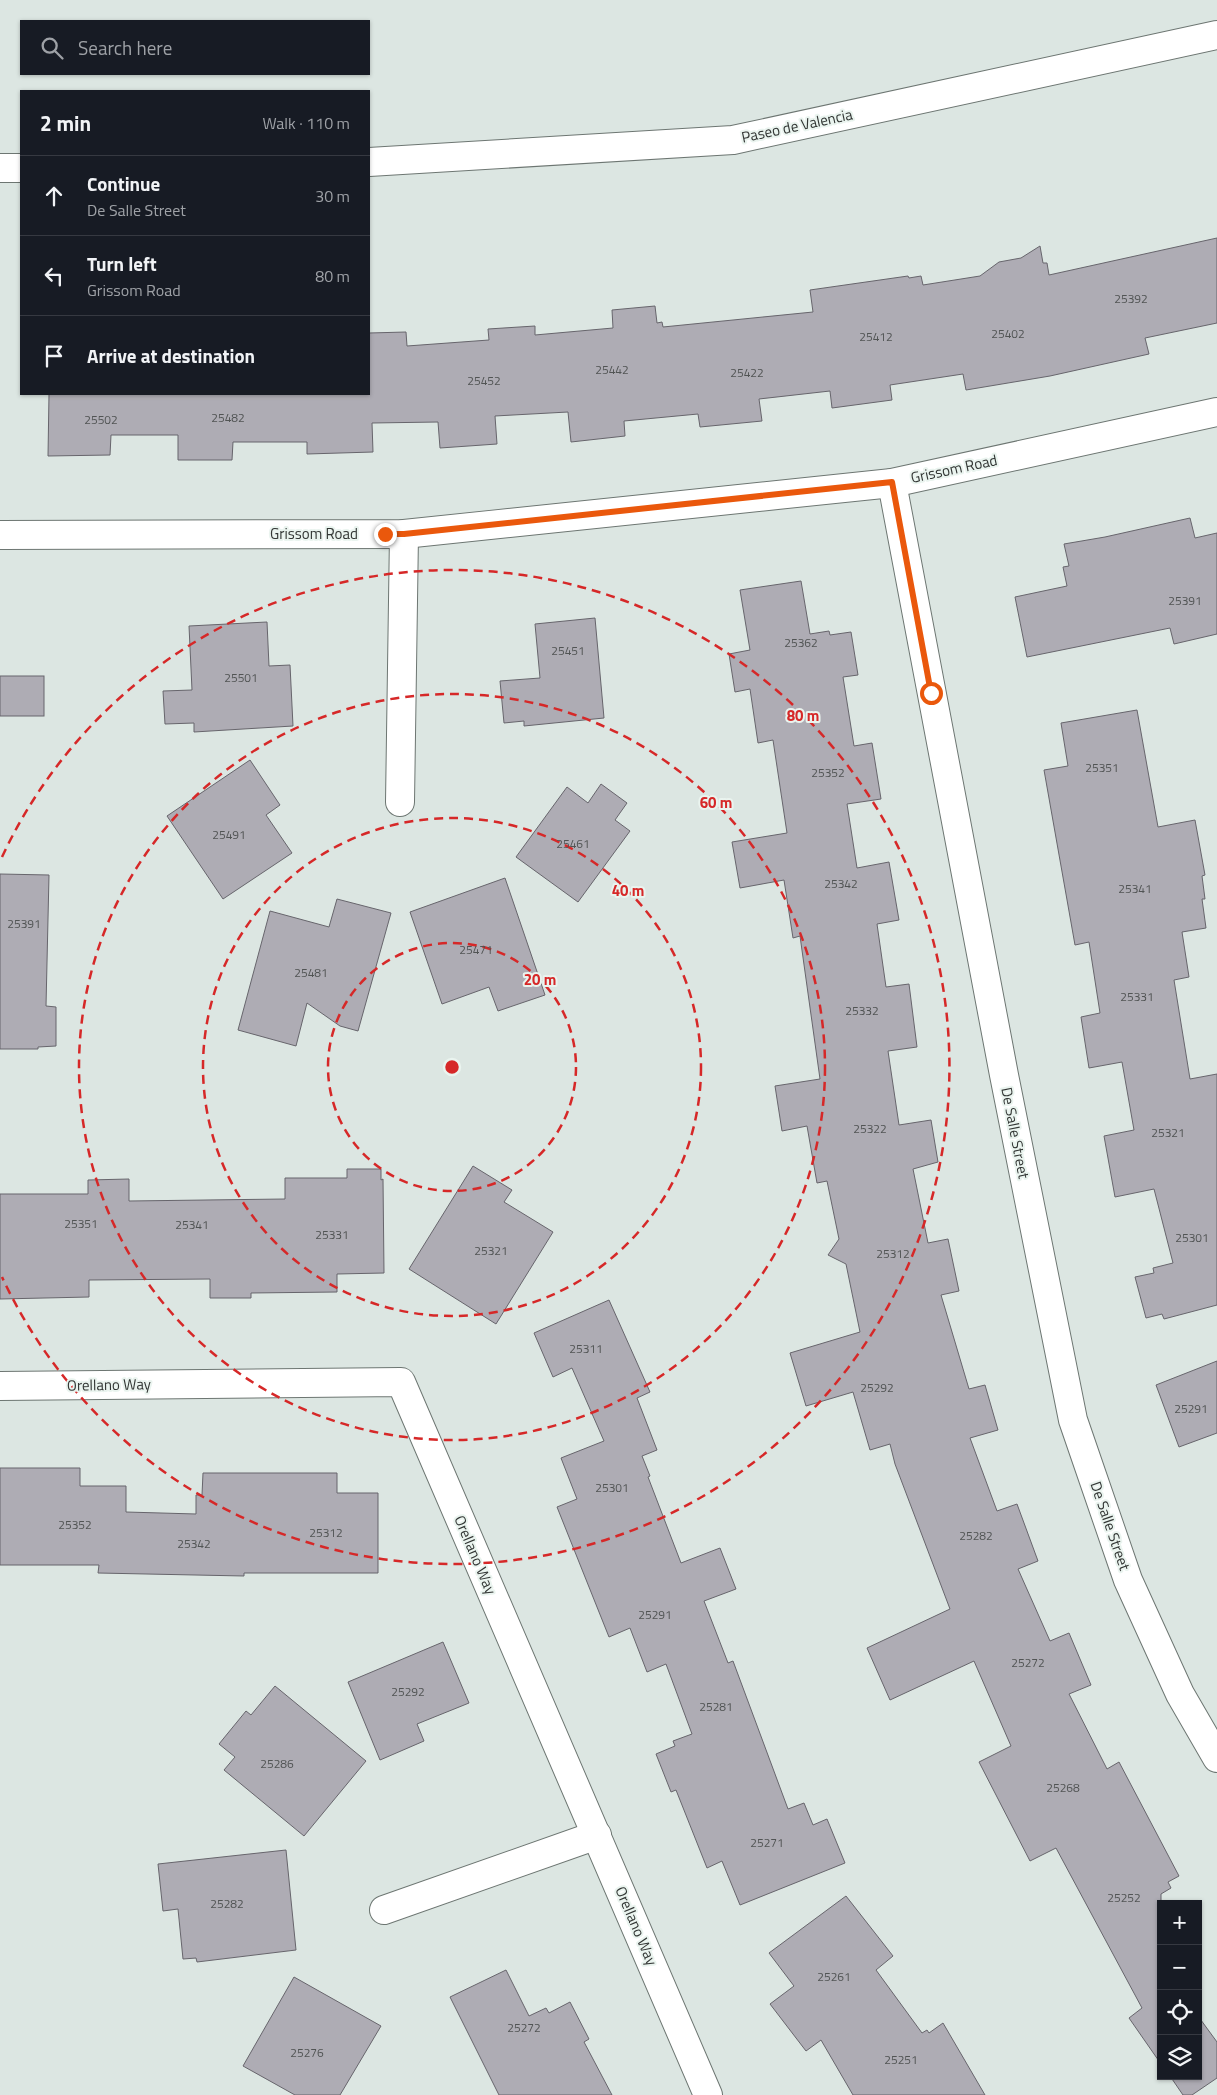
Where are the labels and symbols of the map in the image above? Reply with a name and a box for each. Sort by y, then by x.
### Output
street label: Paseo de Valencia [739,102,855,149]
house number: 25392 [1114,289,1148,308]
house number: 25402 [991,324,1025,343]
house number: 25412 [859,327,893,346]
house number: 25442 [595,360,629,379]
house number: 25422 [730,363,764,382]
house number: 25452 [467,371,501,390]
house number: 25482 [211,408,245,427]
house number: 25502 [84,410,118,429]
street label: Grissom Road [909,448,999,489]
street label: Grissom Road [270,522,358,545]
route end [374,523,397,546]
house number: 25391 [1168,591,1202,610]
house number: 25362 [784,633,818,652]
house number: 25451 [551,641,585,660]
house number: 25501 [224,668,258,687]
route start [920,682,943,705]
text: 80 m [787,704,819,727]
house number: 25351 [1085,758,1119,777]
house number: 25352 [811,763,845,782]
text: 60 m [700,791,732,814]
house number: 25491 [212,825,246,844]
house number: 25461 [556,834,590,853]
house number: 25342 [824,874,858,893]
text: 40 m [612,879,644,902]
house number: 25341 [1118,879,1152,898]
house number: 25391 [7,914,41,933]
house number: 25471 [459,940,493,959]
house number: 25481 [294,963,328,982]
text: 20 m [524,968,556,991]
house number: 25331 [1120,987,1154,1006]
house number: 25332 [845,1001,879,1020]
centre of rings [443,1058,461,1076]
street label: De Salle Street [995,1085,1036,1181]
house number: 25322 [853,1119,887,1138]
house number: 25321 [1151,1123,1185,1142]
house number: 25351 [64,1214,98,1233]
house number: 25341 [175,1215,209,1234]
house number: 25331 [315,1225,349,1244]
house number: 25301 [1175,1228,1209,1247]
house number: 25321 [474,1241,508,1260]
house number: 25312 [876,1244,910,1263]
house number: 25311 [569,1339,603,1358]
street label: Orellano Way [67,1372,151,1397]
house number: 25292 [860,1378,894,1397]
house number: 25291 [1174,1399,1208,1418]
house number: 25301 [595,1478,629,1497]
street label: De Salle Street [1085,1478,1137,1574]
street label: Orellano Way [448,1512,502,1598]
house number: 25352 [58,1515,92,1534]
house number: 25312 [309,1523,343,1542]
house number: 25282 [959,1526,993,1545]
house number: 25342 [177,1534,211,1553]
house number: 25291 [638,1605,672,1624]
house number: 25272 [1011,1653,1045,1672]
house number: 25292 [391,1682,425,1701]
house number: 25281 [699,1697,733,1716]
house number: 25286 [260,1754,294,1773]
house number: 25268 [1046,1778,1080,1797]
house number: 25271 [750,1833,784,1852]
street label: Orellano Way [609,1883,663,1969]
house number: 25252 [1107,1888,1141,1907]
house number: 25282 [210,1894,244,1913]
house number: 25261 [817,1967,851,1986]
house number: 25272 [507,2018,541,2037]
house number: 25276 [290,2043,324,2062]
house number: 25251 [884,2050,918,2069]

